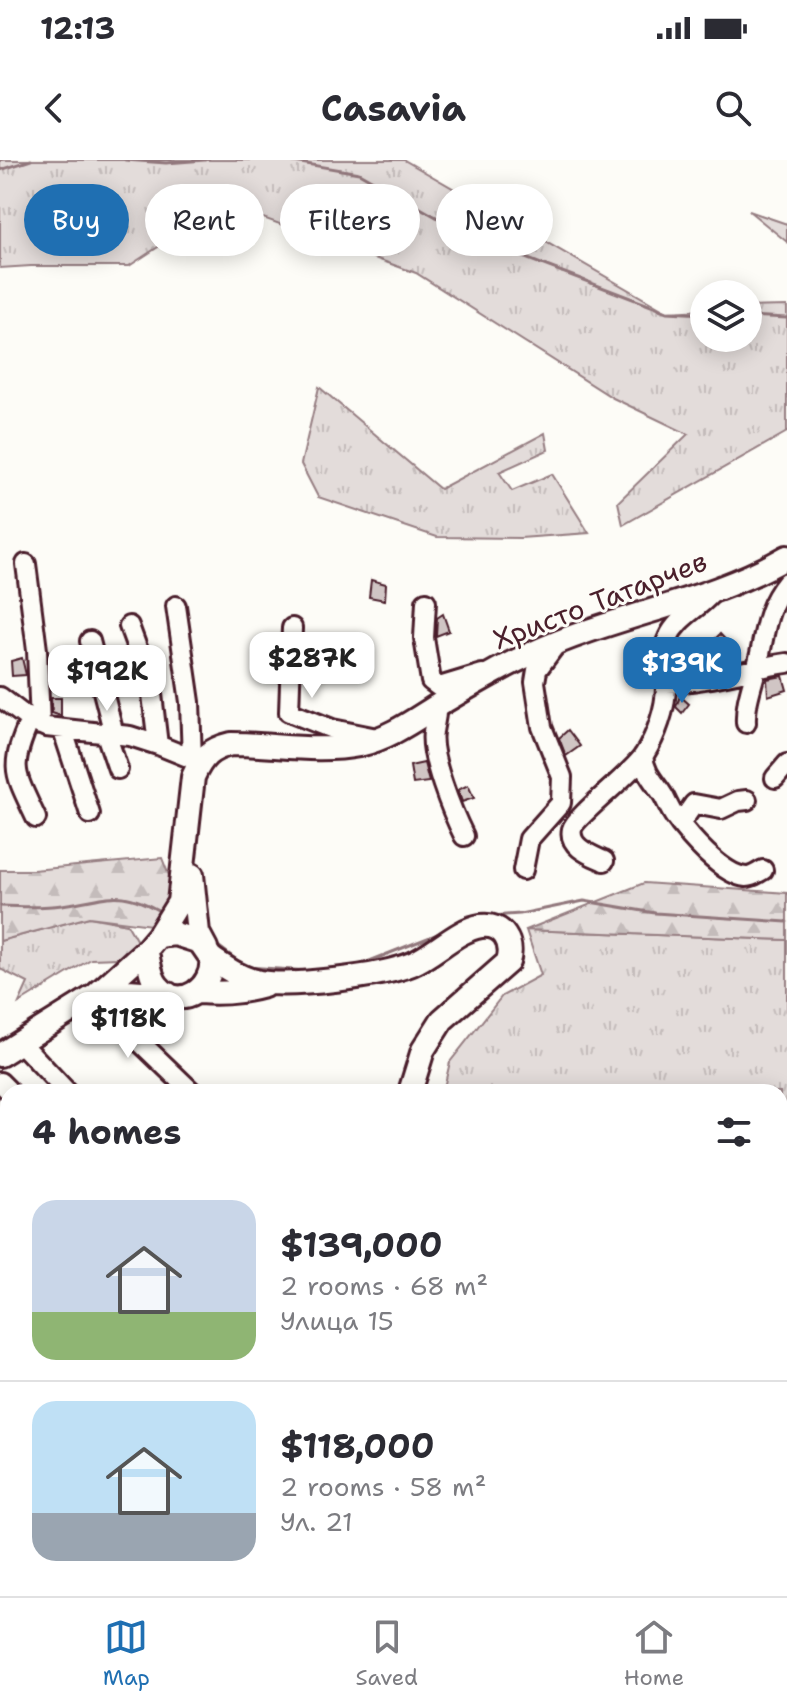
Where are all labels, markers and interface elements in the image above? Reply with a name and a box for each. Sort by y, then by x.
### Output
text: 12:13 [40,8,115,49]
text: Casavia [321,84,466,133]
icon: back [32,86,76,130]
icon: search [711,86,755,130]
chip: Buy [24,184,129,256]
chip: Rent [145,184,264,256]
chip: Filters [280,184,420,256]
chip: New [436,184,553,256]
map controls [690,280,762,352]
button: layers [690,280,762,352]
street label: Христо Татарчев [488,542,712,658]
pin: $287K [256,632,368,700]
pin: $139K [626,637,738,705]
text: $287K [267,640,357,675]
pin: $192K [51,645,163,713]
text: $139K [641,645,723,680]
text: $192K [66,653,148,688]
pin: $118K [72,992,184,1060]
text: $118K [90,1000,166,1035]
text: 4 homes [32,1109,181,1155]
icon: filters [712,1110,756,1154]
text: $139,000 [280,1222,443,1268]
icon: home [96,1232,192,1328]
text: 2 rooms · 68 m² [280,1268,488,1303]
text: Улица 15 [280,1303,394,1338]
text: $118,000 [280,1423,434,1469]
icon: home [96,1433,192,1529]
text: 2 rooms · 58 m² [280,1469,486,1504]
text: Ул. 21 [280,1504,353,1539]
tab: Map [103,1615,150,1692]
tab: Saved [356,1615,418,1692]
tab: Home [624,1615,684,1692]

